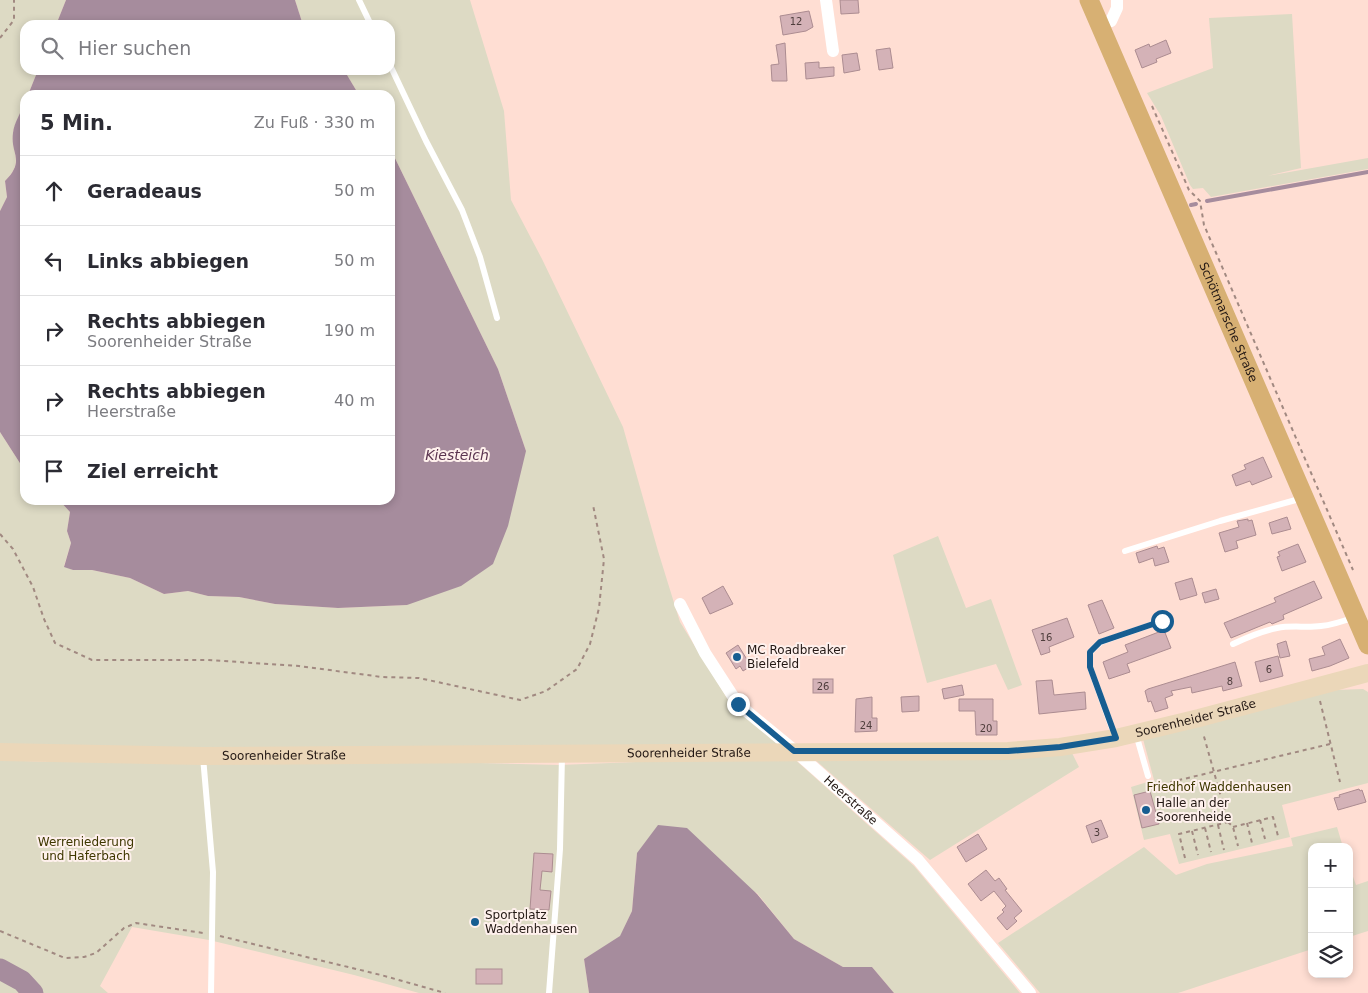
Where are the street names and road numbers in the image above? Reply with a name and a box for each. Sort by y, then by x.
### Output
street label: Schötmarsche Straße [1196,260,1260,384]
street label: Soorenheider Straße [1134,696,1257,740]
street label: Soorenheider Straße [627,746,751,760]
street label: Soorenheider Straße [222,748,346,763]
street label: Heerstraße [821,773,880,828]

